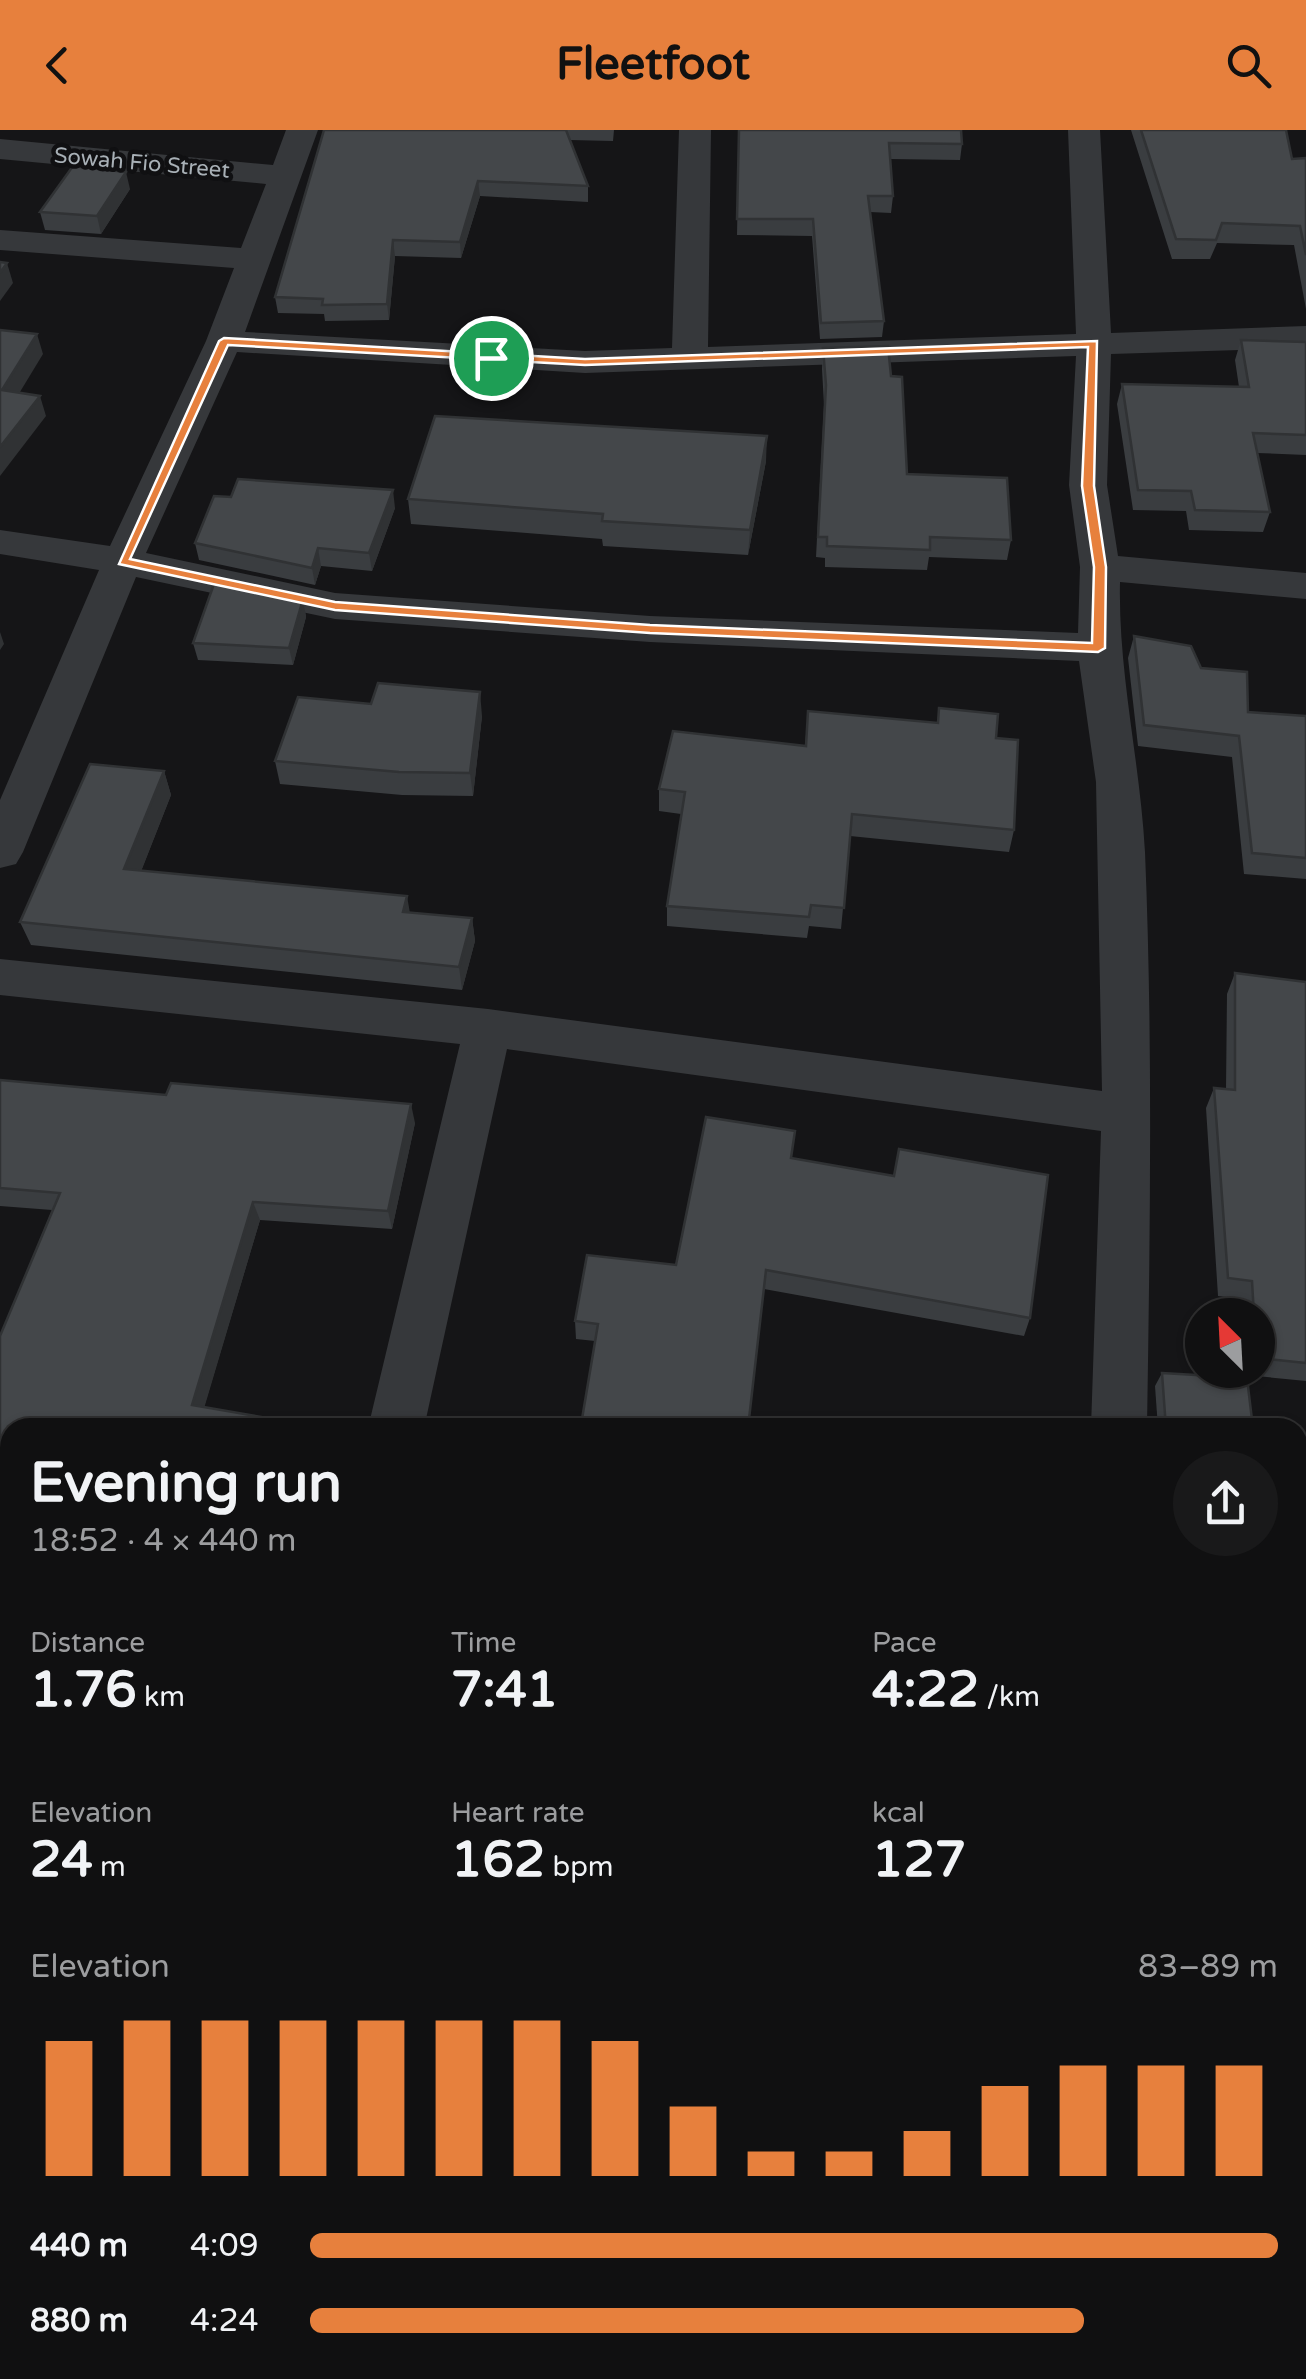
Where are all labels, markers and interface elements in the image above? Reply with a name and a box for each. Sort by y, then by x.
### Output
icon: back [30,38,85,93]
text: Fleetfoot [556,38,750,92]
icon: search [1221,38,1276,93]
street label: Sowah Fio Street [53,142,231,184]
pin [449,316,534,401]
icon: arrive [464,331,519,386]
north arrow [1185,1298,1275,1388]
map controls [1185,1298,1275,1388]
text: Evening run [30,1451,342,1517]
button: share [1173,1451,1278,1556]
text: 18:52 · 4 × 440 m [30,1522,296,1560]
text: Distance [30,1626,145,1660]
text: Time [451,1626,516,1660]
text: Pace [872,1626,936,1660]
text: 1.76 [30,1660,137,1720]
text: 7:41 [451,1660,558,1720]
text: 4:22 [872,1660,979,1720]
text: km [137,1680,185,1714]
text: /km [979,1680,1040,1714]
text: Elevation [30,1796,152,1830]
text: Heart rate [451,1796,585,1830]
text: kcal [872,1796,925,1830]
text: 24 [30,1830,93,1890]
text: 162 [451,1830,545,1890]
text: 127 [872,1830,966,1890]
text: m [93,1850,126,1884]
text: bpm [545,1850,614,1884]
text: Elevation [30,1948,170,1986]
text: 83–89 m [1138,1948,1278,1986]
text: 440 m [30,2227,128,2265]
text: 4:09 [190,2227,259,2265]
text: 880 m [30,2302,128,2340]
text: 4:24 [190,2302,259,2340]

